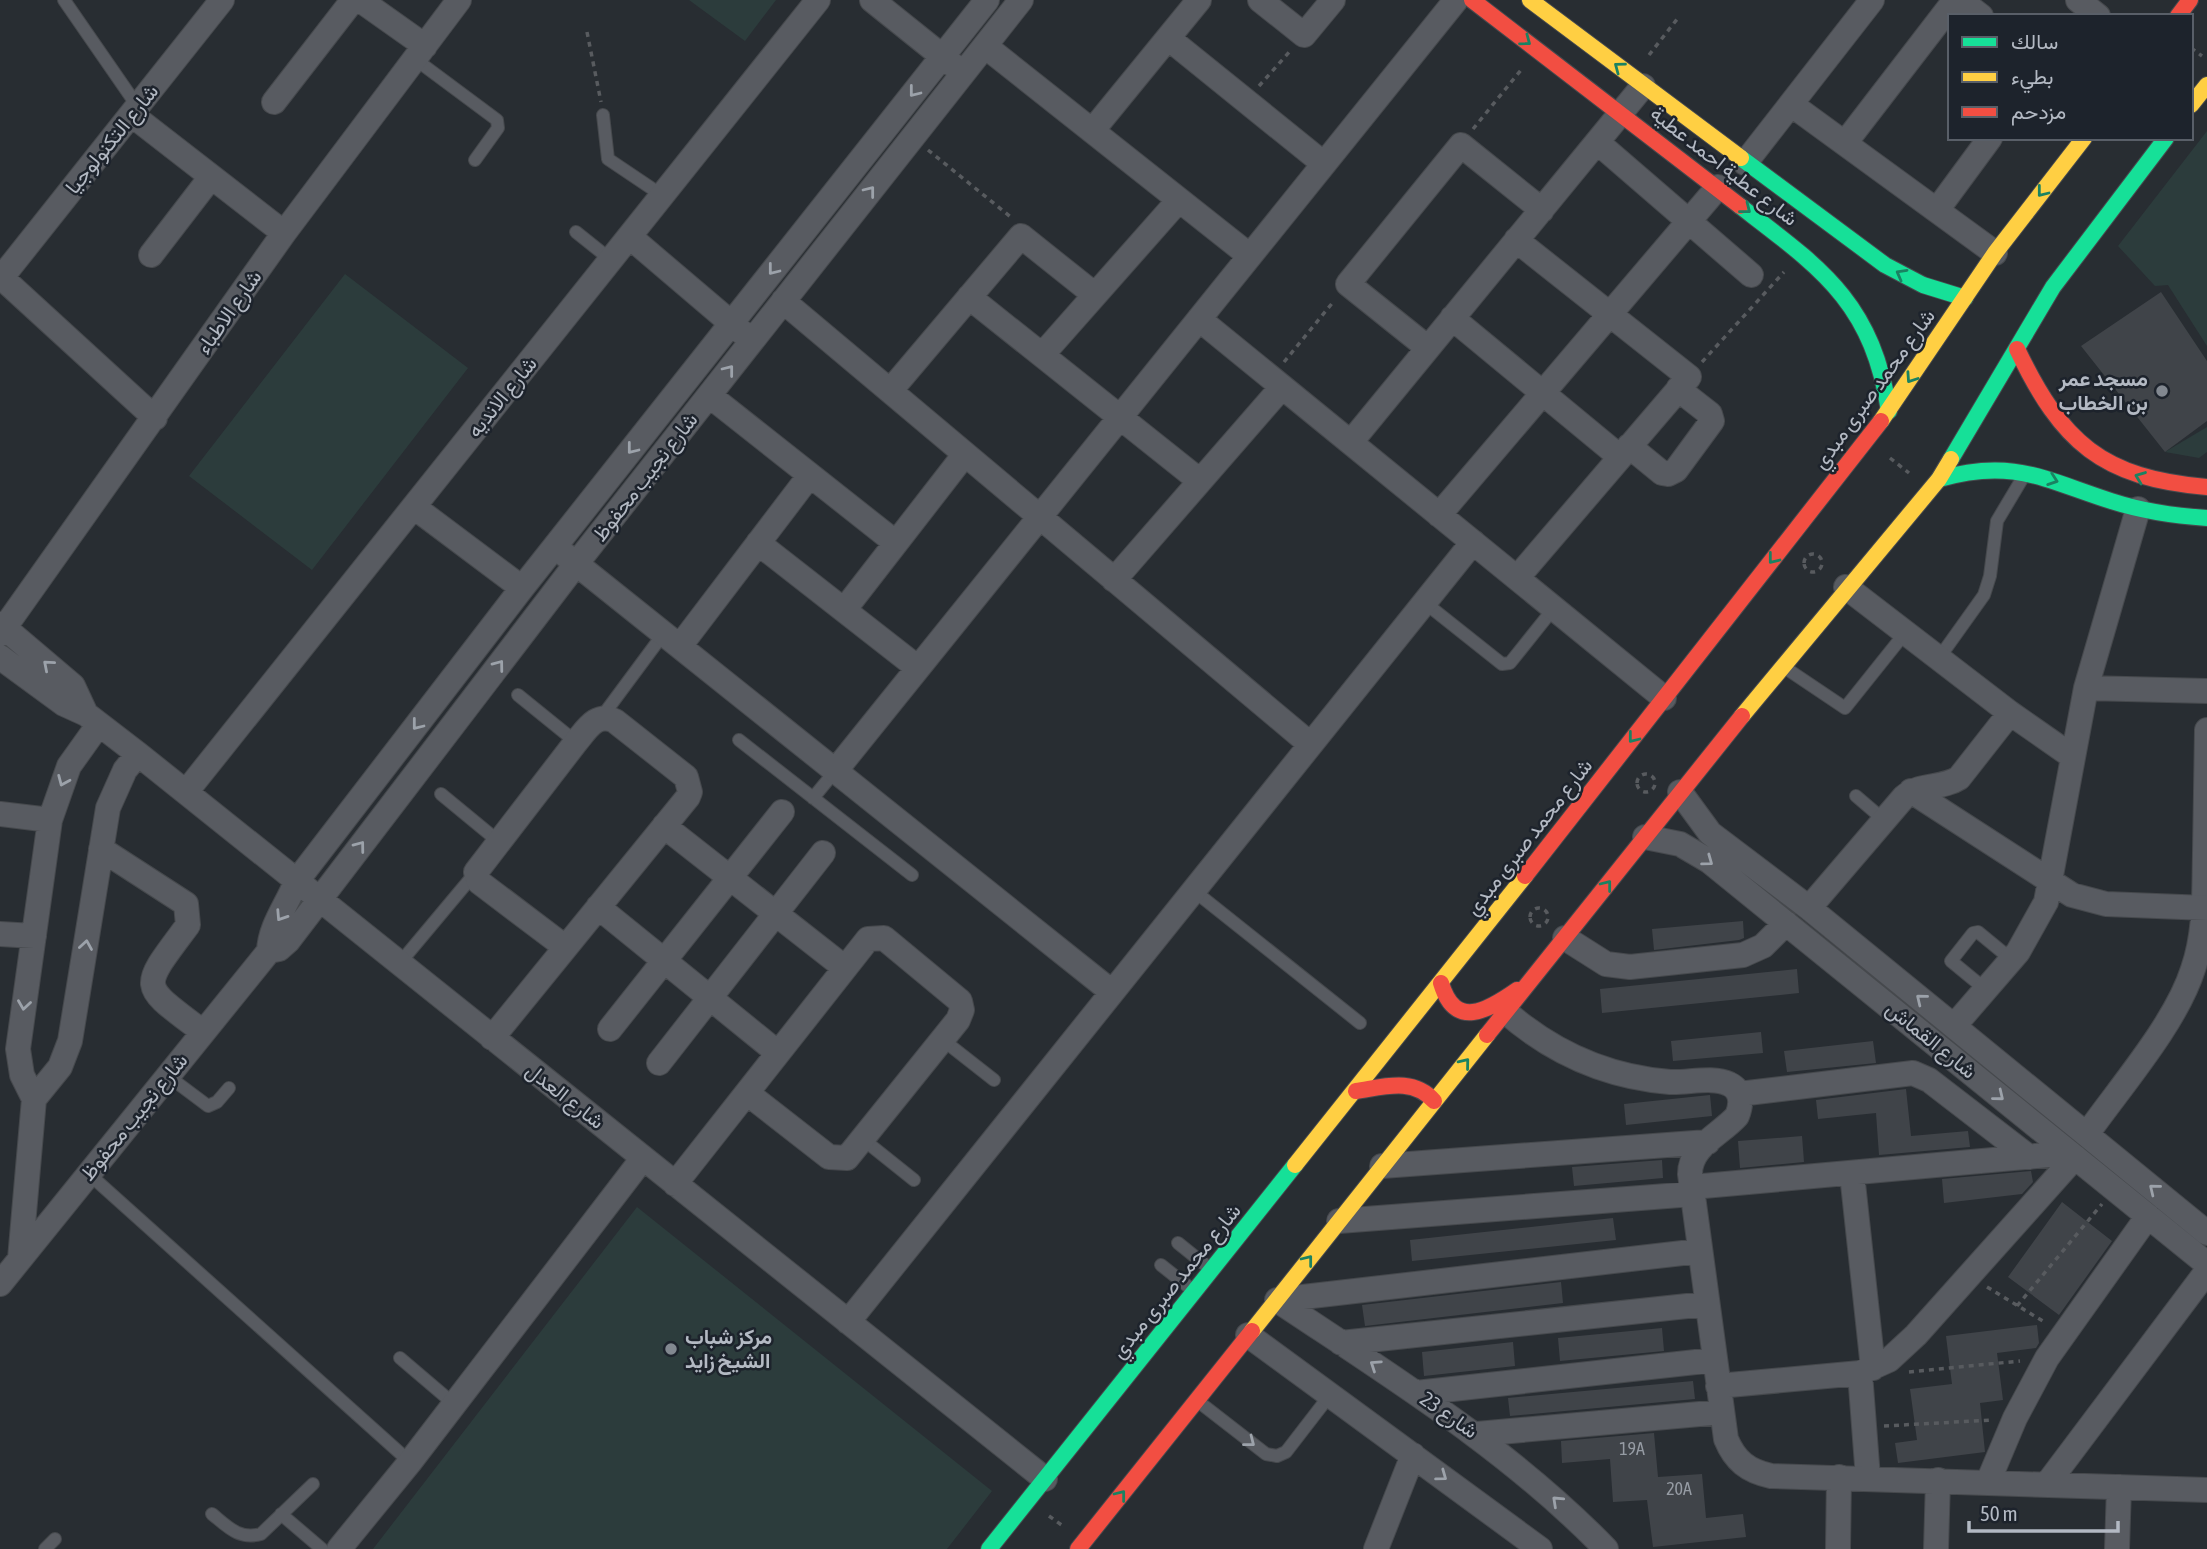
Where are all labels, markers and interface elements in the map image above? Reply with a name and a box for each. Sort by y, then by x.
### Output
legend [1948,14,2193,140]
text: سالك [2011,29,2058,53]
one-way arrow [1518,33,1531,46]
one-way arrow [1614,63,1626,76]
text: بطيء [2011,64,2054,94]
street label: شارع التكنولوجيا [60,79,165,200]
one-way arrow [910,84,923,97]
text: مزدحم [2011,99,2066,126]
street label: شارع عطية احمد عطية [1644,100,1803,233]
one-way arrow [2038,184,2051,197]
one-way arrow [862,187,875,199]
one-way arrow [1737,201,1750,213]
one-way arrow [769,263,782,275]
street label: شارع الاطباء [191,265,268,360]
one-way arrow [1896,269,1908,282]
street label: شارع محمد صبرى مبدي [1807,304,1944,477]
street label: شارع الانديه [462,351,543,443]
one-way arrow [721,366,734,378]
place label: مسجد عمر بن الخطاب [2058,366,2148,415]
one-way arrow [1906,370,1919,383]
marker: مسجد عمر بن الخطاب [2154,383,2170,399]
street label: شارع نجيب محفوظ [587,407,704,547]
one-way arrow [628,441,641,454]
one-way arrow [2046,472,2059,486]
one-way arrow [2135,472,2147,486]
one-way arrow [1769,551,1782,563]
one-way arrow [490,660,503,673]
one-way arrow [43,661,56,673]
one-way arrow [413,717,426,730]
one-way arrow [1629,730,1642,743]
street label: شارع محمد صبرى مبدي [1460,753,1601,923]
one-way arrow [57,774,71,787]
one-way arrow [352,841,365,853]
one-way arrow [1700,852,1713,865]
one-way arrow [1599,880,1611,893]
one-way arrow [276,908,289,921]
one-way arrow [78,939,93,951]
one-way arrow [1917,995,1930,1007]
street label: شارع القماش [1880,996,1981,1085]
one-way arrow [17,999,32,1011]
street label: شارع نجيب محفوظ [75,1048,194,1187]
street label: شارع العدل [520,1057,610,1136]
one-way arrow [1457,1058,1469,1071]
one-way arrow [1992,1087,2004,1100]
one-way arrow [2150,1185,2162,1198]
street label: شارع محمد صبرى مبدي [1106,1198,1250,1366]
one-way arrow [1300,1256,1313,1268]
place label: مركز شباب الشيخ زايد [685,1324,772,1375]
marker: مركز شباب الشيخ زايد [663,1341,679,1357]
one-way arrow [1370,1361,1383,1373]
street label: شارع 23 [1414,1386,1483,1445]
one-way arrow [1242,1433,1255,1446]
house number: 19A [1619,1438,1645,1459]
one-way arrow [1434,1468,1446,1481]
house number: 20A [1666,1478,1692,1499]
scale bar [1969,1490,2118,1534]
one-way arrow [1112,1491,1125,1503]
one-way arrow [1552,1497,1565,1510]
text: 50 m [1980,1501,2018,1525]

